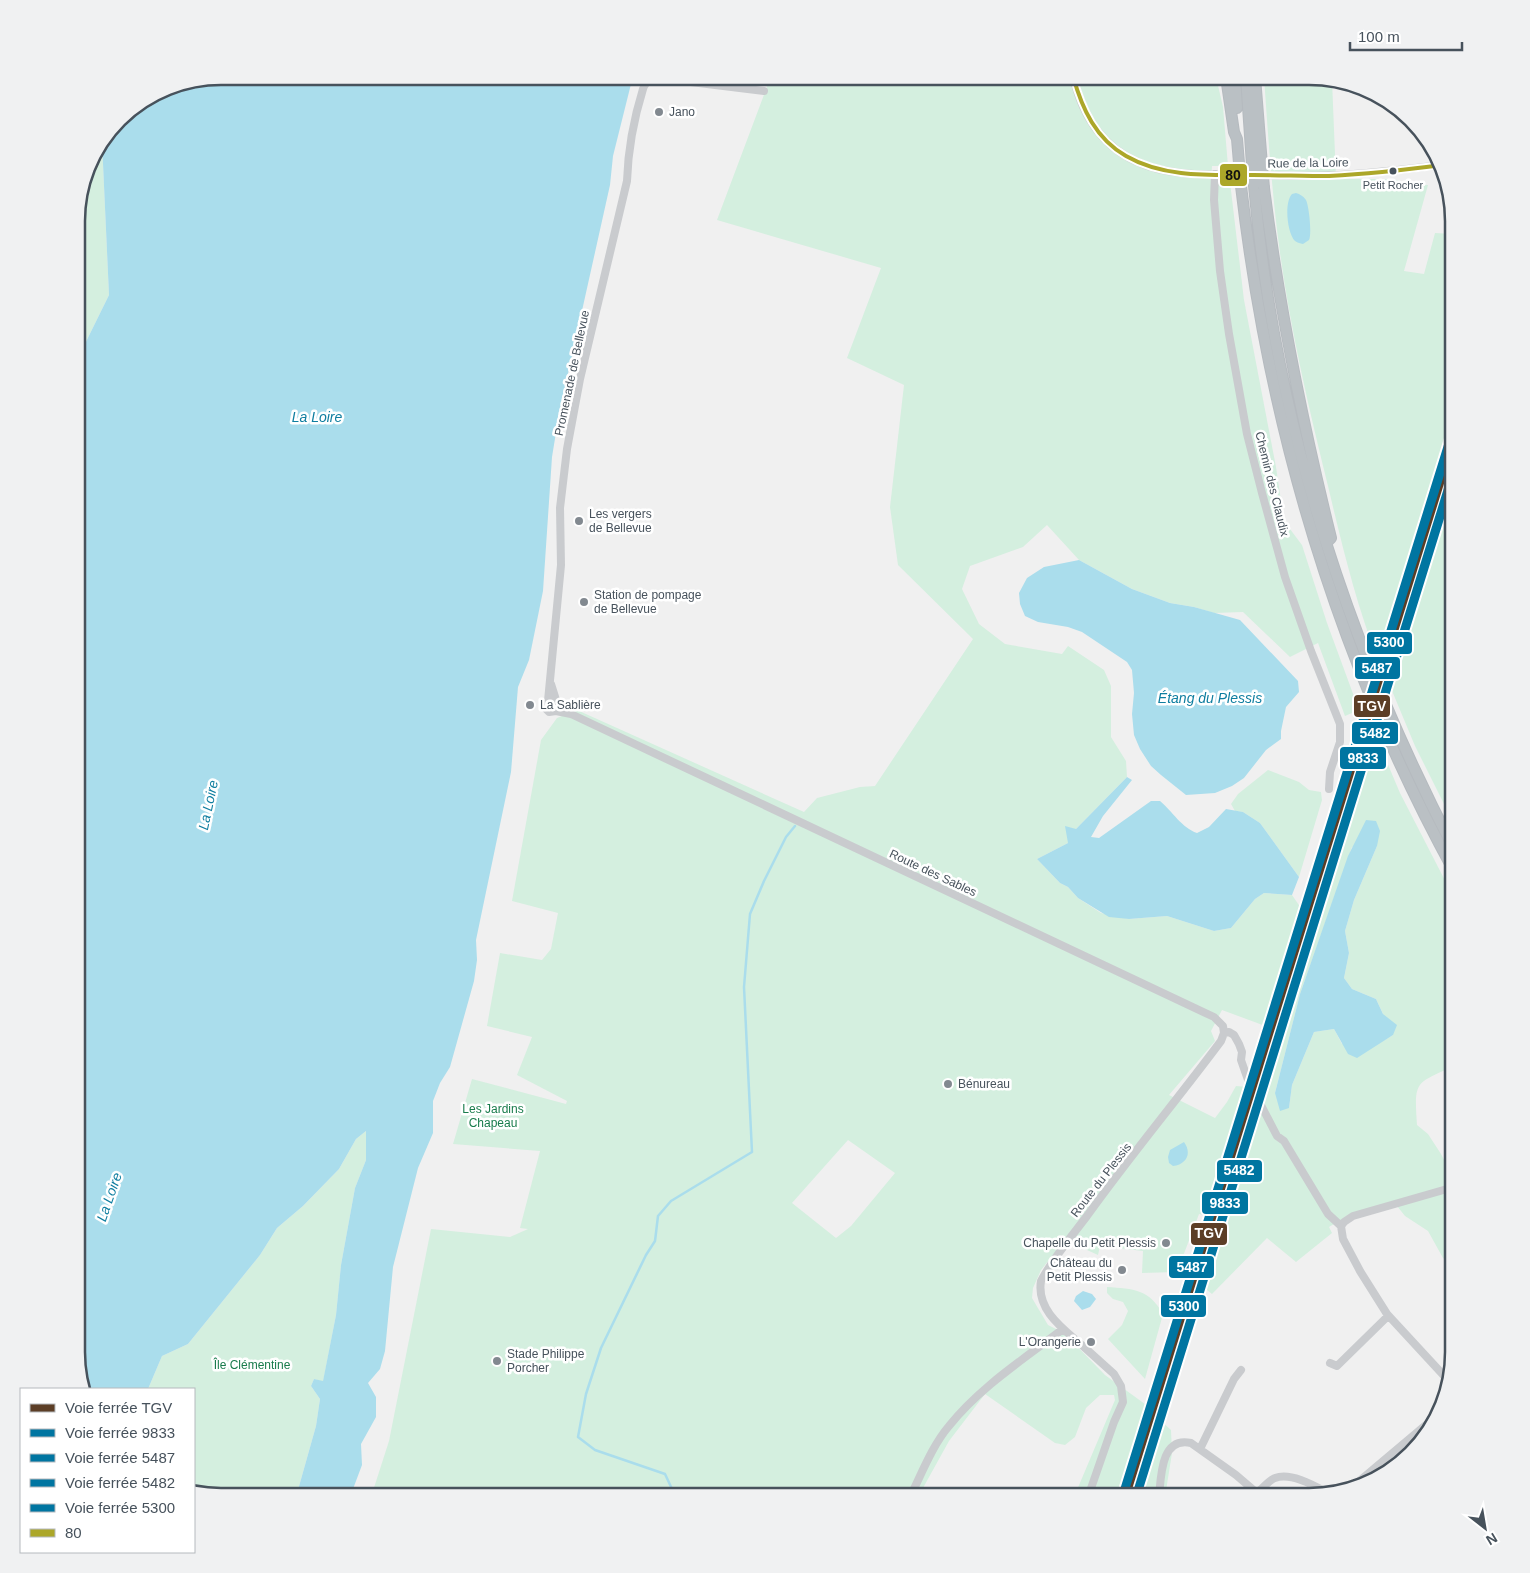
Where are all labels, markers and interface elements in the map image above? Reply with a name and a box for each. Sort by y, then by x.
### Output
scale bar [1350,20,1462,52]
text: 100 m [1358,28,1400,45]
place label: Jano [669,105,695,119]
marker: Jano [653,106,665,118]
street label: Rue de la Loire [1267,155,1349,171]
line badge: 80 [1219,163,1248,187]
marker: Petit Rocher [1388,166,1398,176]
text: 80 [1225,167,1241,183]
place label: Petit Rocher [1363,179,1424,191]
street label: Promenade de Bellevue [552,309,592,437]
water label: La Loire [292,409,343,425]
street label: Chemin des Claudix [1252,430,1292,538]
place label: Les vergers de Bellevue [589,507,652,535]
marker: Les vergers de Bellevue [573,515,585,527]
place label: Station de pompage de Bellevue [594,588,702,616]
marker: Station de pompage de Bellevue [578,596,590,608]
line badge: 5300 [1366,631,1413,655]
text: 5300 [1373,634,1405,650]
line badge: 5487 [1354,656,1401,680]
text: 5487 [1361,660,1393,676]
water label: Étang du Plessis [1158,690,1262,706]
line badge: TGV [1353,694,1391,718]
place label: La Sablière [540,698,601,712]
text: TGV [1358,698,1387,714]
marker: La Sablière [524,699,536,711]
line badge: 5482 [1351,721,1399,745]
text: 5482 [1359,725,1391,741]
line badge: 9833 [1339,746,1387,770]
text: 9833 [1347,750,1379,766]
water label: La Loire [195,778,221,831]
street label: Route des Sables [887,847,979,899]
place label: Bénureau [958,1077,1010,1091]
marker: Bénureau [942,1078,954,1090]
park label: Les Jardins Chapeau [462,1102,524,1130]
street label: Route du Plessis [1068,1140,1134,1220]
line badge: 5482 [1216,1159,1263,1183]
text: 5482 [1223,1162,1255,1178]
water label: La Loire [93,1170,125,1224]
line badge: 9833 [1201,1191,1249,1215]
text: 9833 [1209,1195,1241,1211]
line badge: TGV [1190,1222,1228,1246]
text: TGV [1195,1225,1224,1241]
place label: Chapelle du Petit Plessis [1023,1236,1156,1250]
marker: Chapelle du Petit Plessis [1160,1237,1172,1249]
line badge: 5487 [1168,1255,1215,1279]
place label: Château du Petit Plessis [1047,1256,1112,1284]
text: 5487 [1176,1259,1208,1275]
marker: Château du Petit Plessis [1116,1264,1128,1276]
line badge: 5300 [1160,1294,1207,1318]
text: 5300 [1168,1298,1200,1314]
place label: L'Orangerie [1019,1335,1081,1349]
marker: L'Orangerie [1085,1336,1097,1348]
place label: Stade Philippe Porcher [507,1347,585,1375]
marker: Stade Philippe Porcher [491,1355,503,1367]
park label: Île Clémentine [213,1357,291,1372]
legend [20,1388,195,1553]
text: Voie ferrée TGV [65,1399,172,1416]
text: Voie ferrée 9833 [65,1424,175,1441]
text: Voie ferrée 5487 [65,1449,175,1466]
text: Voie ferrée 5482 [65,1474,175,1491]
text: Voie ferrée 5300 [65,1499,175,1516]
north arrow [1460,1503,1510,1553]
text: 80 [65,1524,82,1541]
text: N [1483,1530,1500,1549]

